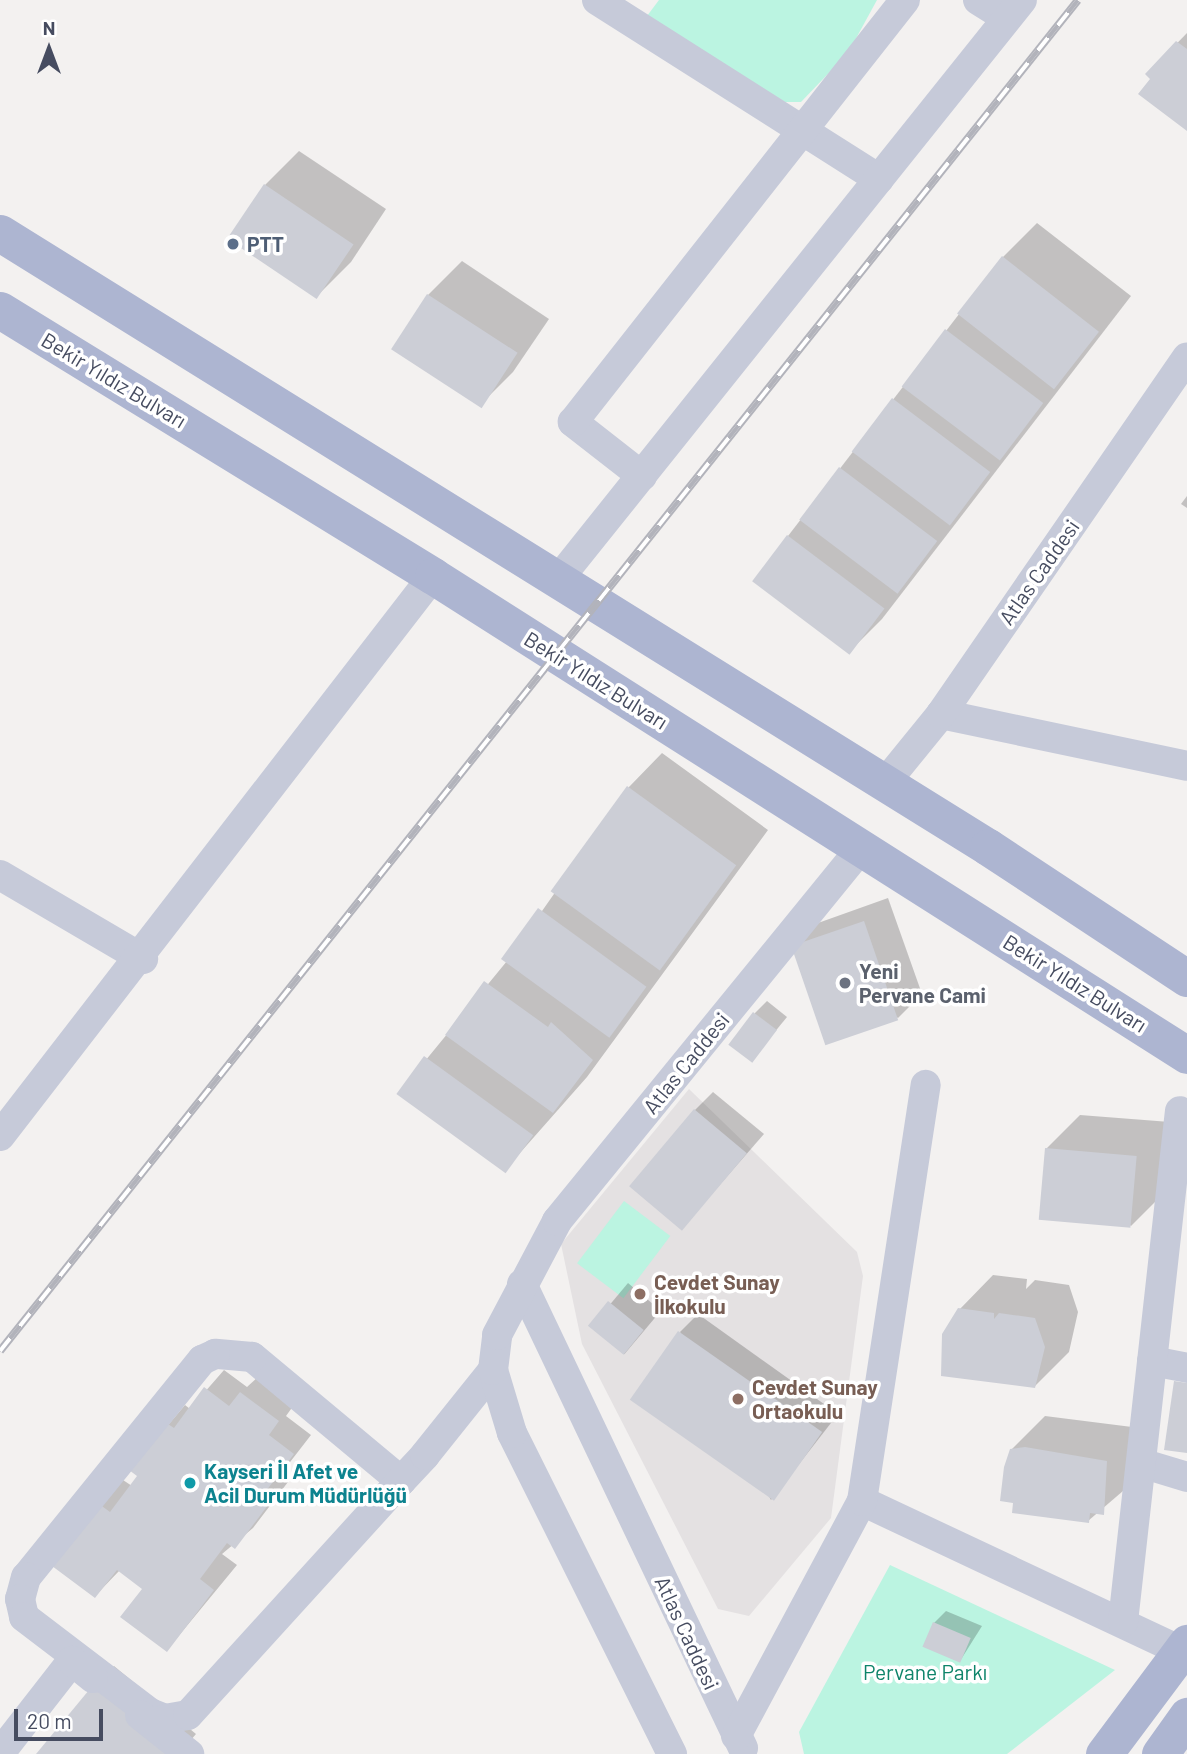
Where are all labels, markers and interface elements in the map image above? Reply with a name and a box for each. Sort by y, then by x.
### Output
north arrow [14,14,84,84]
text: N [43,16,55,39]
place label: PTT [247,231,284,257]
marker: PTT [225,236,241,252]
street label: Bekir Yıldız Bulvarı [37,327,191,433]
street label: Atlas Caddesi [993,515,1085,629]
street label: Bekir Yıldız Bulvarı [520,626,672,734]
street label: Bekir Yıldız Bulvarı [999,929,1151,1037]
place label: Yeni Pervane Cami [859,958,986,1008]
marker: Yeni Pervane Cami [837,975,853,991]
street label: Atlas Caddesi [638,1007,734,1119]
place label: Cevdet Sunay İlkokulu [654,1269,780,1319]
marker: Cevdet Sunay İlkokulu [632,1286,648,1302]
place label: Cevdet Sunay Ortaokulu [752,1374,878,1424]
marker: Cevdet Sunay Ortaokulu [730,1391,746,1407]
place label: Kayseri İl Afet ve Acil Durum Müdürlüğü [204,1458,407,1508]
marker: Kayseri İl Afet ve Acil Durum Müdürlüğü [182,1475,198,1491]
street label: Atlas Caddesi [650,1572,724,1694]
park label: Pervane Parkı [863,1659,987,1685]
scale bar [18,1694,107,1738]
text: 20 m [27,1708,72,1733]

